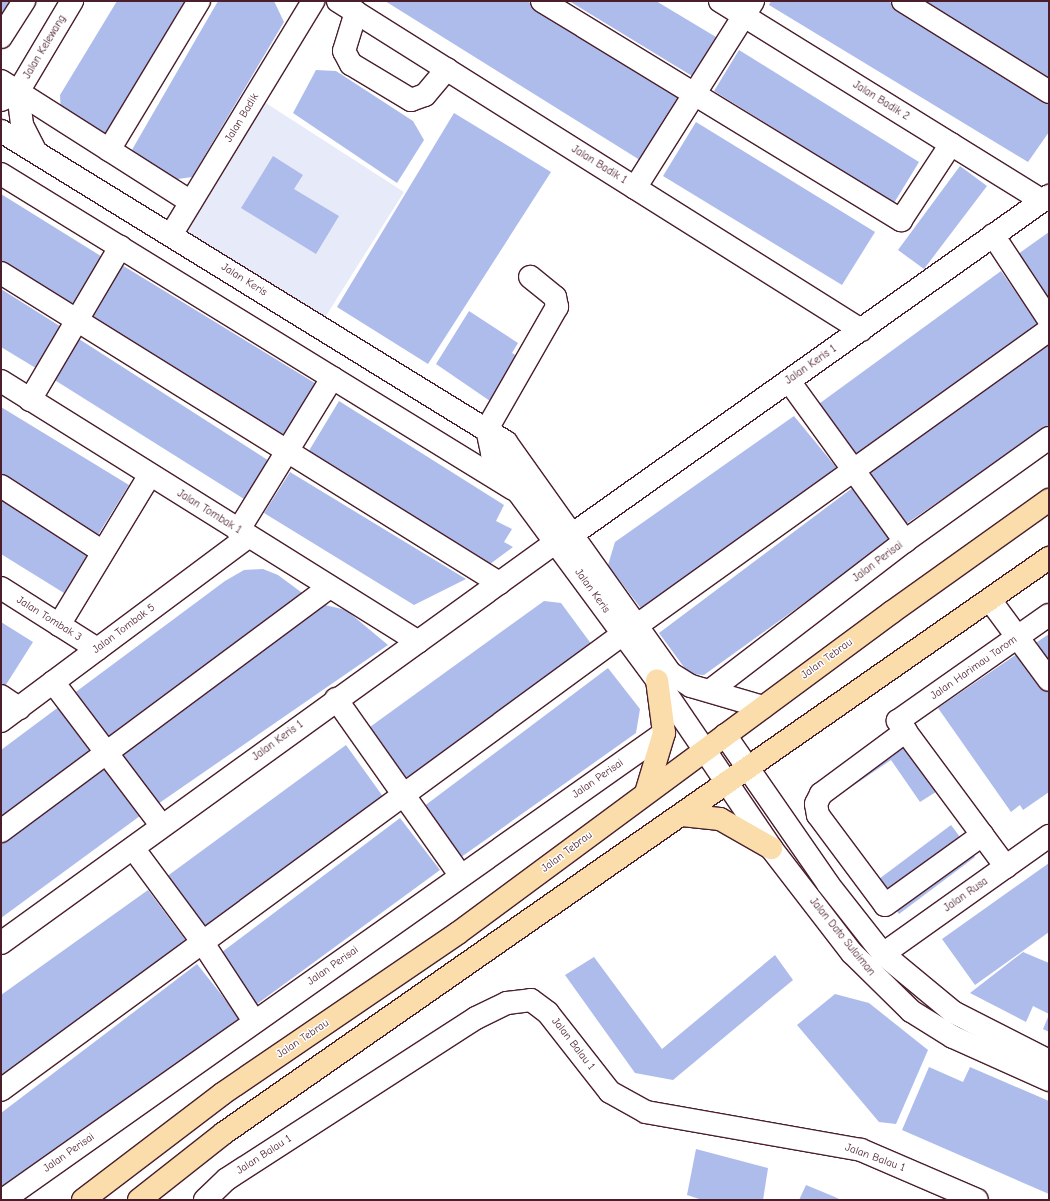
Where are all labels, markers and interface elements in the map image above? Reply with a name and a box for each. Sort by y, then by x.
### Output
street label: Jalan Kelewang [21,13,69,81]
street label: Jalan Badik 2 [850,78,912,124]
street label: Jalan Badik [222,91,262,145]
street label: Jalan Badik 1 [569,143,629,187]
street label: Jalan Keris [219,261,269,299]
street label: Jalan Keris 1 [783,342,839,388]
street label: Jalan Tombak 1 [175,487,243,537]
street label: Jalan Perisai [850,539,906,585]
street label: Jalan Keris [571,566,613,616]
street label: Jalan Tombak 3 [14,594,84,644]
street label: Jalan Tombak 5 [90,601,158,657]
street label: Jalan Harimau Tarom [928,633,1020,703]
street label: Jalan Tebrau [799,636,855,682]
street label: Jalan Keris 1 [250,718,306,764]
street label: Jalan Perisai [570,757,626,801]
street label: Jalan Tebrau [539,829,595,875]
street label: Jalan Rusa [941,875,991,915]
street label: Jalan Dato Sulaiman [806,895,878,979]
street label: Jalan Perisai [305,944,361,988]
street label: Jalan Balau 1 [548,1015,598,1073]
street label: Jalan Tebrau [274,1017,332,1061]
street label: Jalan Perisai [41,1131,97,1175]
street label: Jalan Balau 1 [234,1132,294,1178]
street label: Jalan Balau 1 [843,1141,907,1175]

